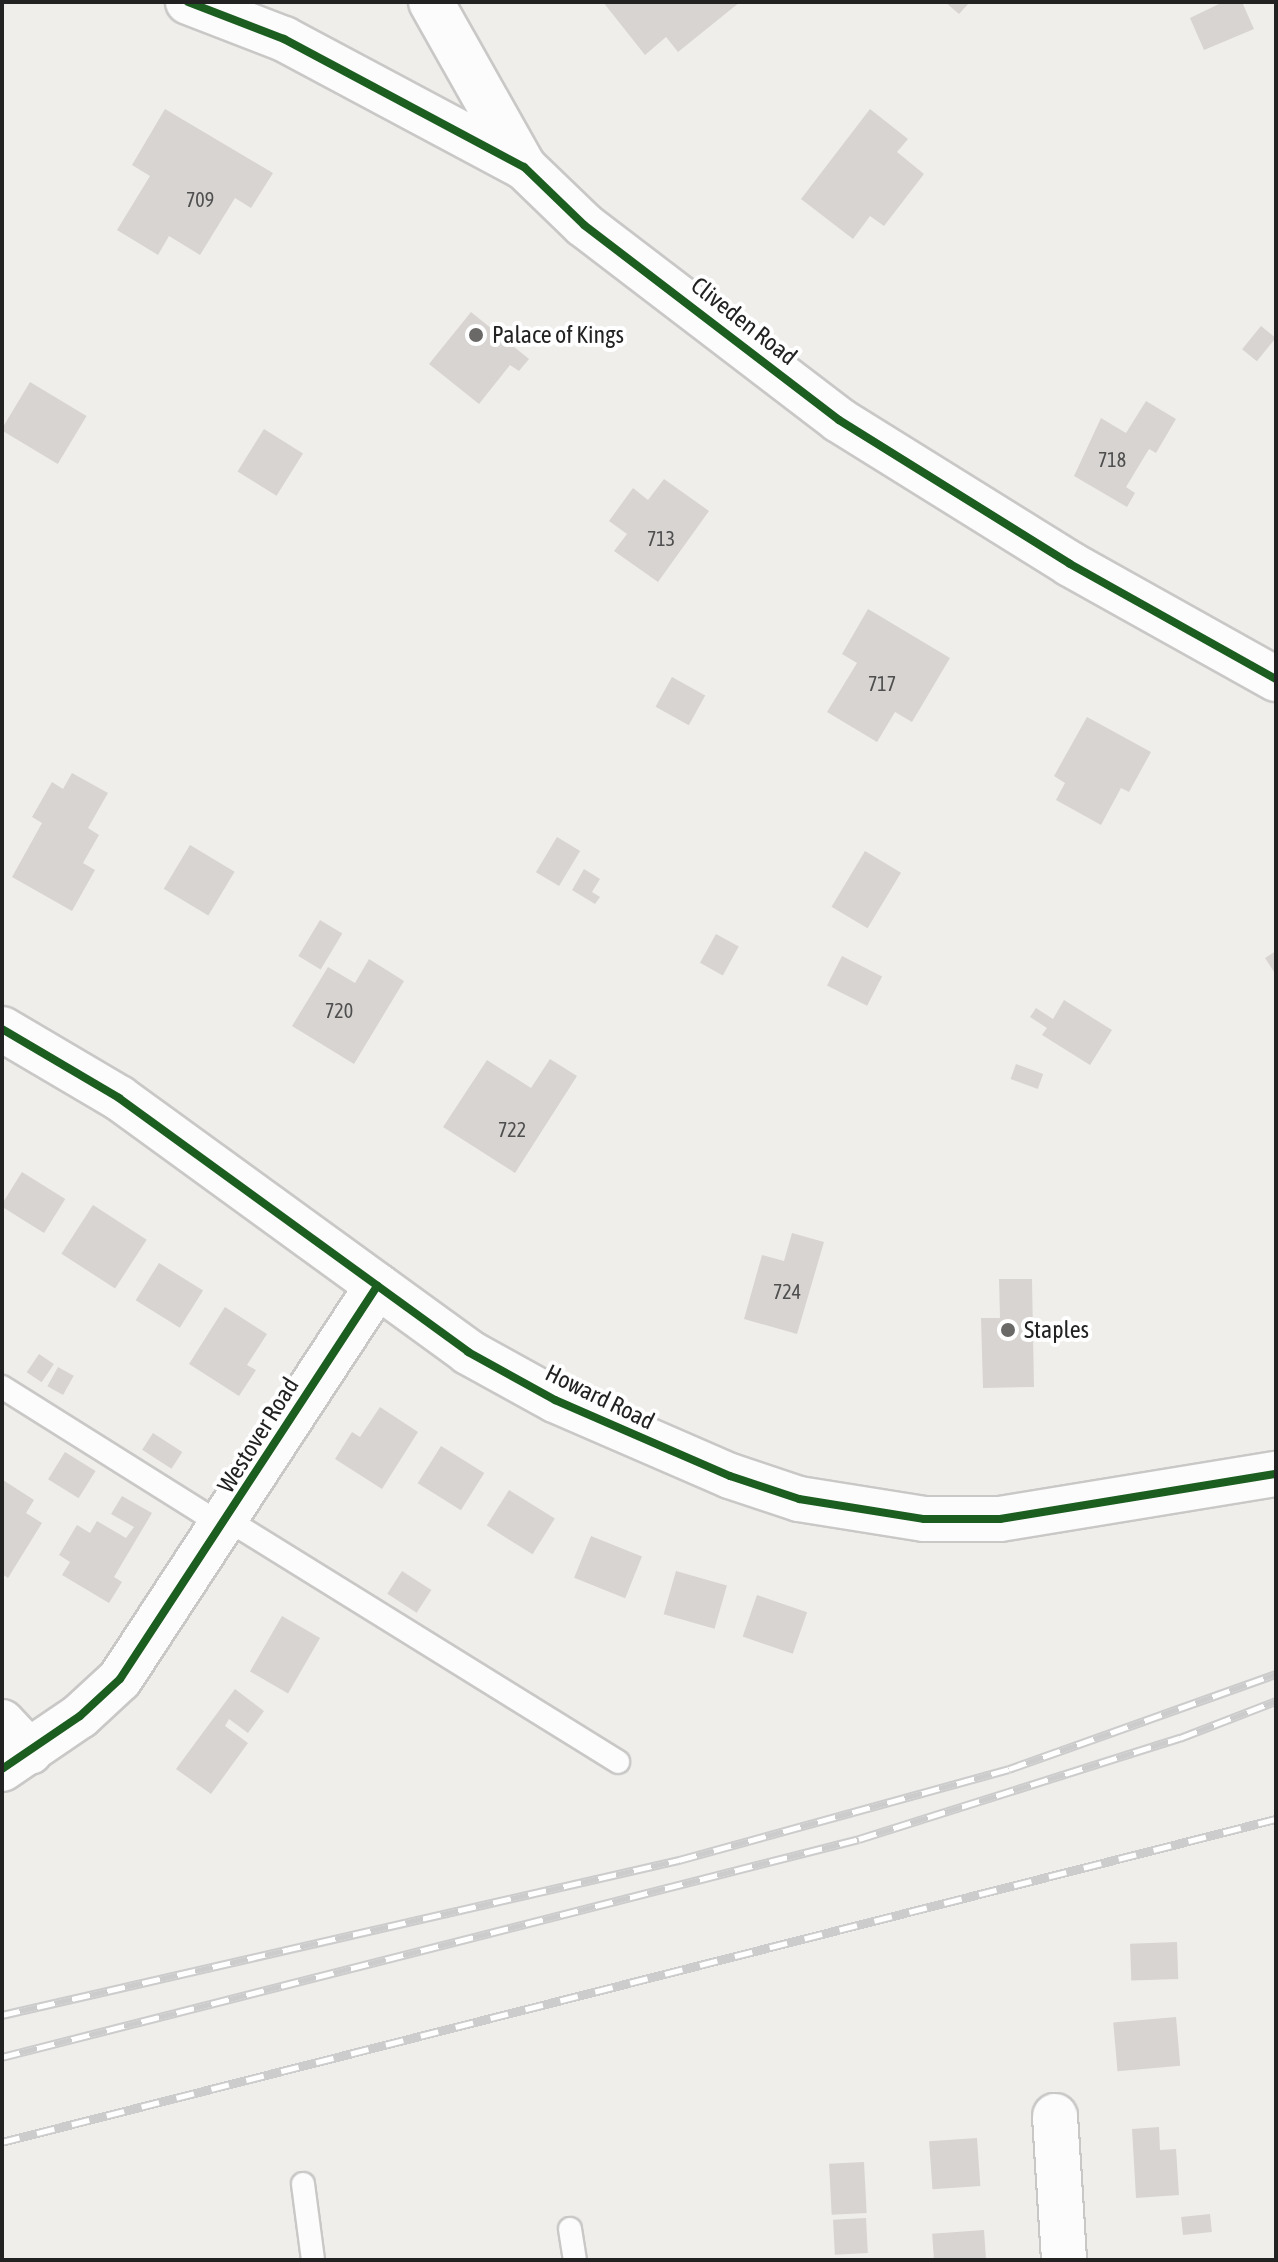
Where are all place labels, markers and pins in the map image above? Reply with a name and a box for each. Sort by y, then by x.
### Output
place label: Palace of Kings [492,321,624,349]
marker: Palace of Kings [467,326,485,344]
place label: Staples [1024,1316,1089,1344]
marker: Staples [999,1321,1017,1339]

